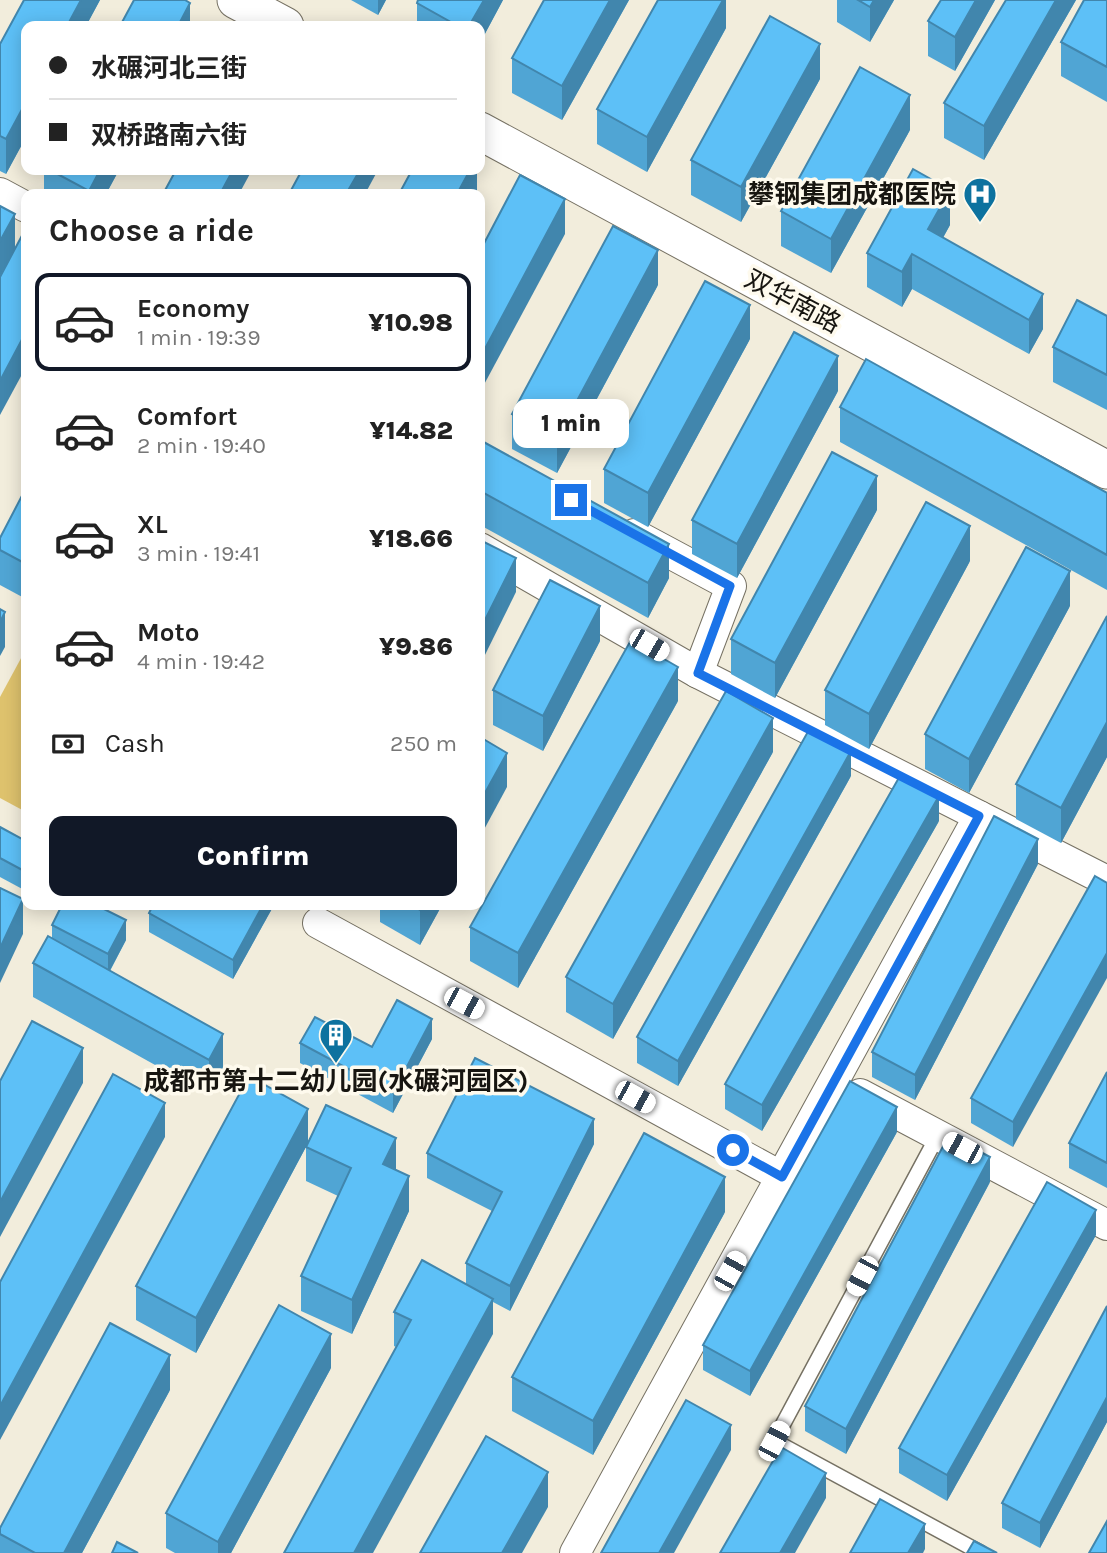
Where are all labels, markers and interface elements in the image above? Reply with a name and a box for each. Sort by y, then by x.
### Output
text: 水碾河北三街 [91,53,247,84]
text: 双桥路南六街 [91,120,247,151]
hospital icon: 攀钢集团成都医院 [961,175,999,224]
place label: 攀钢集团成都医院 [748,179,956,210]
text: Choose a ride [49,212,254,249]
street label: 双华南路 [740,263,846,340]
icon: car [53,291,116,354]
text: Economy [137,293,249,324]
text: ¥10.98 [368,307,453,338]
text: 1 min · 19:39 [137,324,261,351]
callout: 1 min [513,398,629,448]
icon: car [53,399,116,462]
text: Comfort [137,401,238,432]
text: 1 min [541,410,601,437]
text: ¥14.82 [370,415,453,446]
text: 2 min · 19:40 [137,432,266,459]
route end [555,484,587,516]
icon: car [53,507,116,570]
text: XL [137,509,168,540]
text: ¥18.66 [369,523,453,554]
text: 3 min · 19:41 [137,540,260,567]
icon: car [53,615,116,678]
text: Moto [137,617,199,648]
car [626,625,673,665]
text: ¥9.86 [379,631,453,662]
text: 4 min · 19:42 [137,648,265,675]
icon: cash [49,725,87,763]
text: Cash [105,728,165,759]
text: 250 m [390,730,457,757]
button: Confirm [49,816,457,896]
car [441,984,488,1022]
building icon: 成都市第十二幼儿园(水碾河园区) [317,1016,355,1065]
place label: 成都市第十二幼儿园(水碾河园区) [144,1066,528,1097]
car [612,1078,659,1116]
car [939,1129,986,1167]
route start [717,1134,749,1166]
car [711,1248,750,1294]
car [843,1253,882,1299]
car [755,1418,794,1464]

